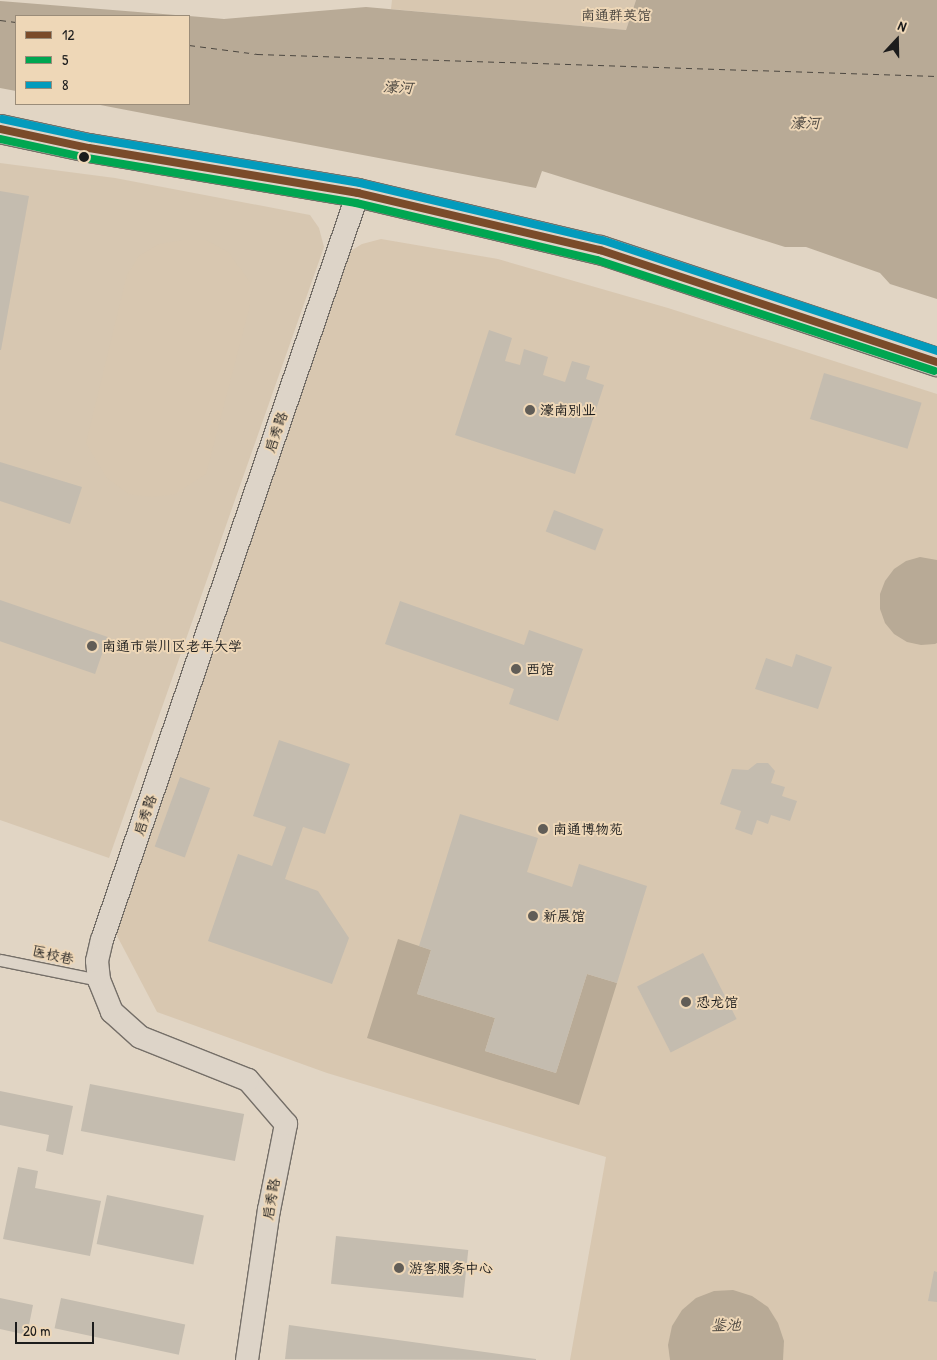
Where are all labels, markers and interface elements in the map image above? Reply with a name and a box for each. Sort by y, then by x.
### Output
park label: 南通群英馆 [581,7,651,23]
legend [15,15,190,105]
north arrow [872,15,922,65]
text: N [896,15,909,36]
text: 12 [62,24,74,45]
text: 5 [62,49,68,70]
text: 8 [62,74,69,95]
water label: 濠河 [383,77,413,97]
water label: 濠河 [790,114,820,132]
unlabelled marker [79,152,89,162]
place label: 濠南别业 [540,402,596,418]
marker: 濠南别业 [524,404,536,416]
street label: 启秀路 [261,409,291,455]
place label: 南通市崇川区老年大学 [102,638,242,654]
marker: 南通市崇川区老年大学 [86,640,98,652]
place label: 西馆 [526,661,554,677]
marker: 西馆 [510,663,522,675]
street label: 启秀路 [130,792,160,838]
place label: 南通博物苑 [553,821,623,837]
marker: 南通博物苑 [537,823,549,835]
place label: 新展馆 [543,908,585,924]
marker: 新展馆 [527,910,539,922]
street label: 医校巷 [31,942,75,968]
place label: 恐龙馆 [696,994,738,1010]
marker: 恐龙馆 [680,996,692,1008]
street label: 启秀路 [259,1177,283,1221]
place label: 游客服务中心 [409,1260,493,1276]
marker: 游客服务中心 [393,1262,405,1274]
scale bar [18,1312,96,1344]
water label: 鉴池 [711,1316,741,1334]
text: 20 m [23,1320,50,1341]

